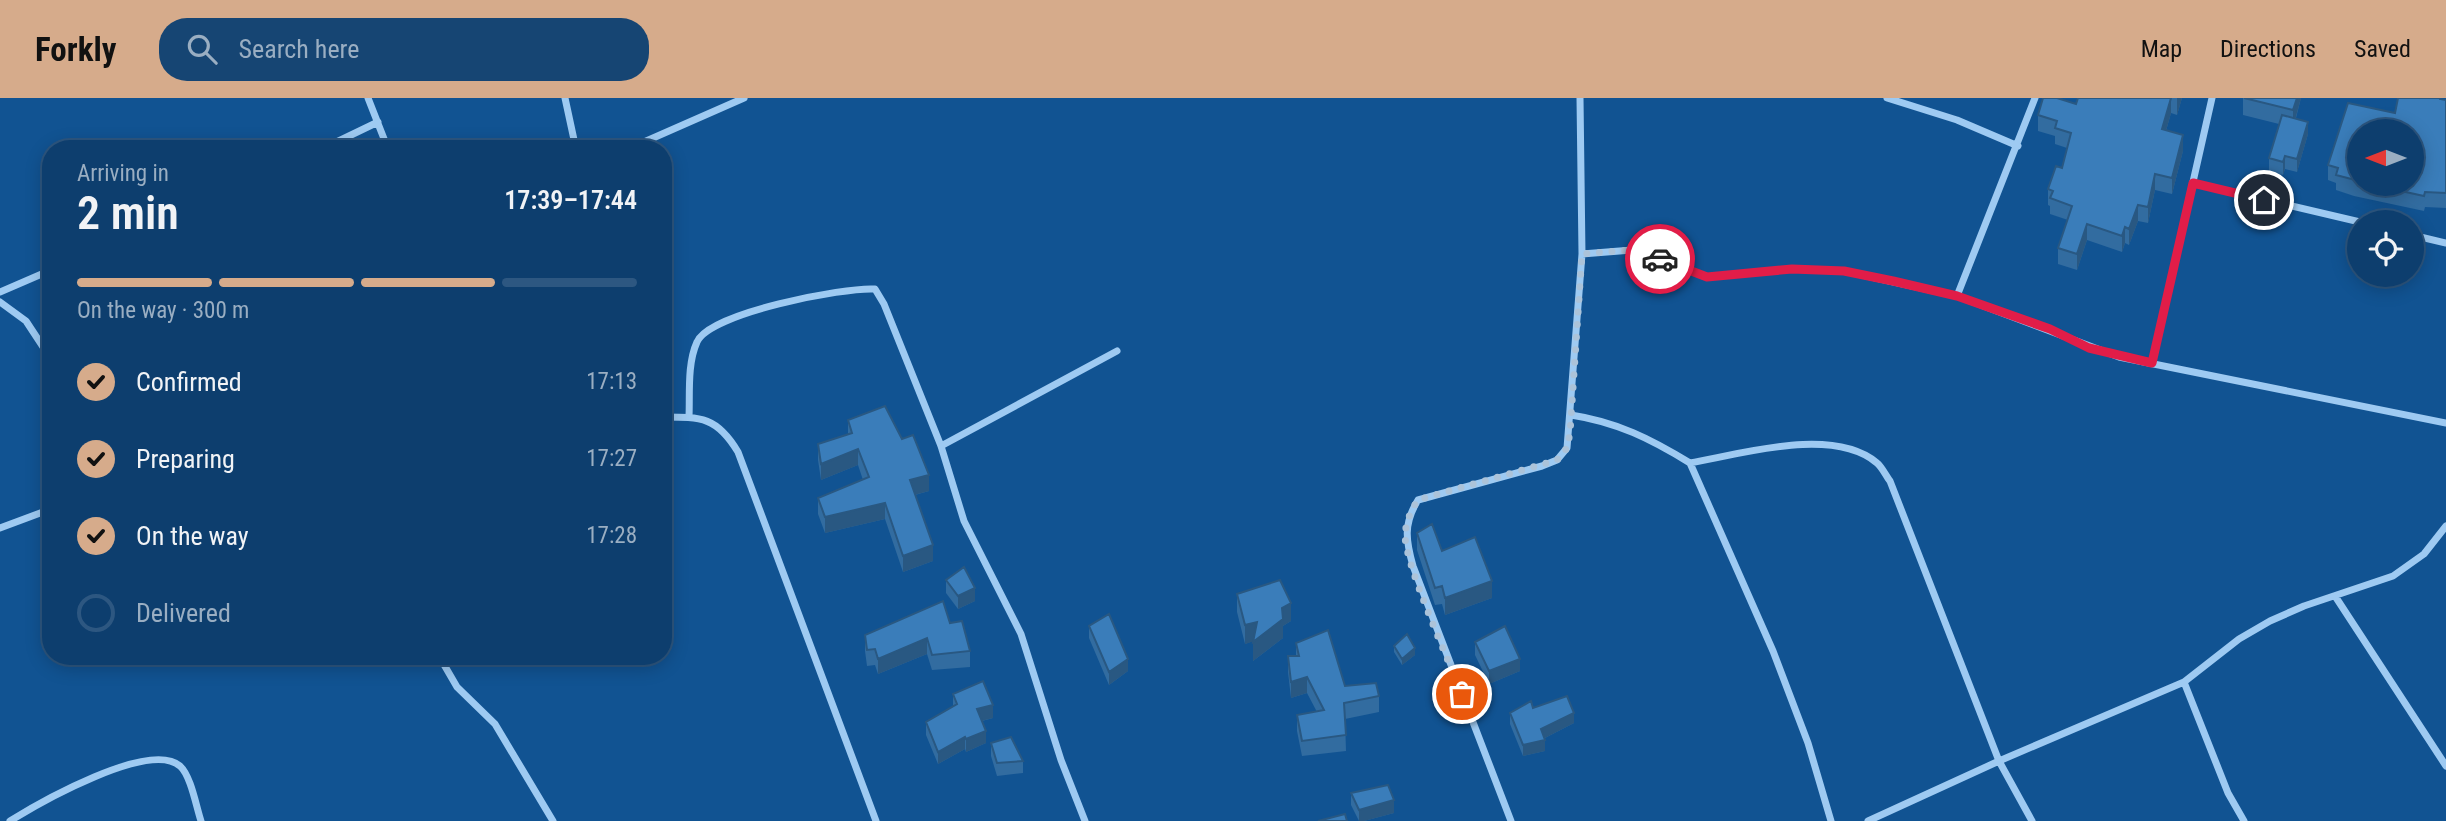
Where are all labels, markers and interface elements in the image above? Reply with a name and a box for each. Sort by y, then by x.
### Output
search box [159,18,649,81]
text: Forkly [35,30,117,69]
icon: search [183,30,221,68]
text: Search here [239,34,359,64]
text: Map [2141,35,2182,63]
text: Directions [2220,35,2316,63]
text: Saved [2354,35,2411,63]
north arrow [2347,119,2424,196]
map controls [2347,119,2424,287]
text: Arriving in [77,160,169,187]
pin [2234,170,2294,230]
icon: home [2245,181,2283,219]
text: 17:39–17:44 [504,185,637,215]
text: 2 min [77,186,179,240]
button: locate [2347,210,2424,287]
courier [1625,224,1695,294]
icon: car [1641,240,1679,278]
text: On the way · 300 m [77,297,249,324]
icon: check [77,363,115,401]
text: Confirmed [136,367,242,397]
text: 17:13 [586,368,637,395]
icon: check [77,440,115,478]
text: Preparing [136,444,235,474]
text: 17:27 [586,445,637,472]
icon: check [77,517,115,555]
text: On the way [136,521,249,551]
text: 17:28 [586,522,637,549]
text: Delivered [136,598,231,628]
pin [1432,664,1492,724]
icon: bag [1443,675,1481,713]

